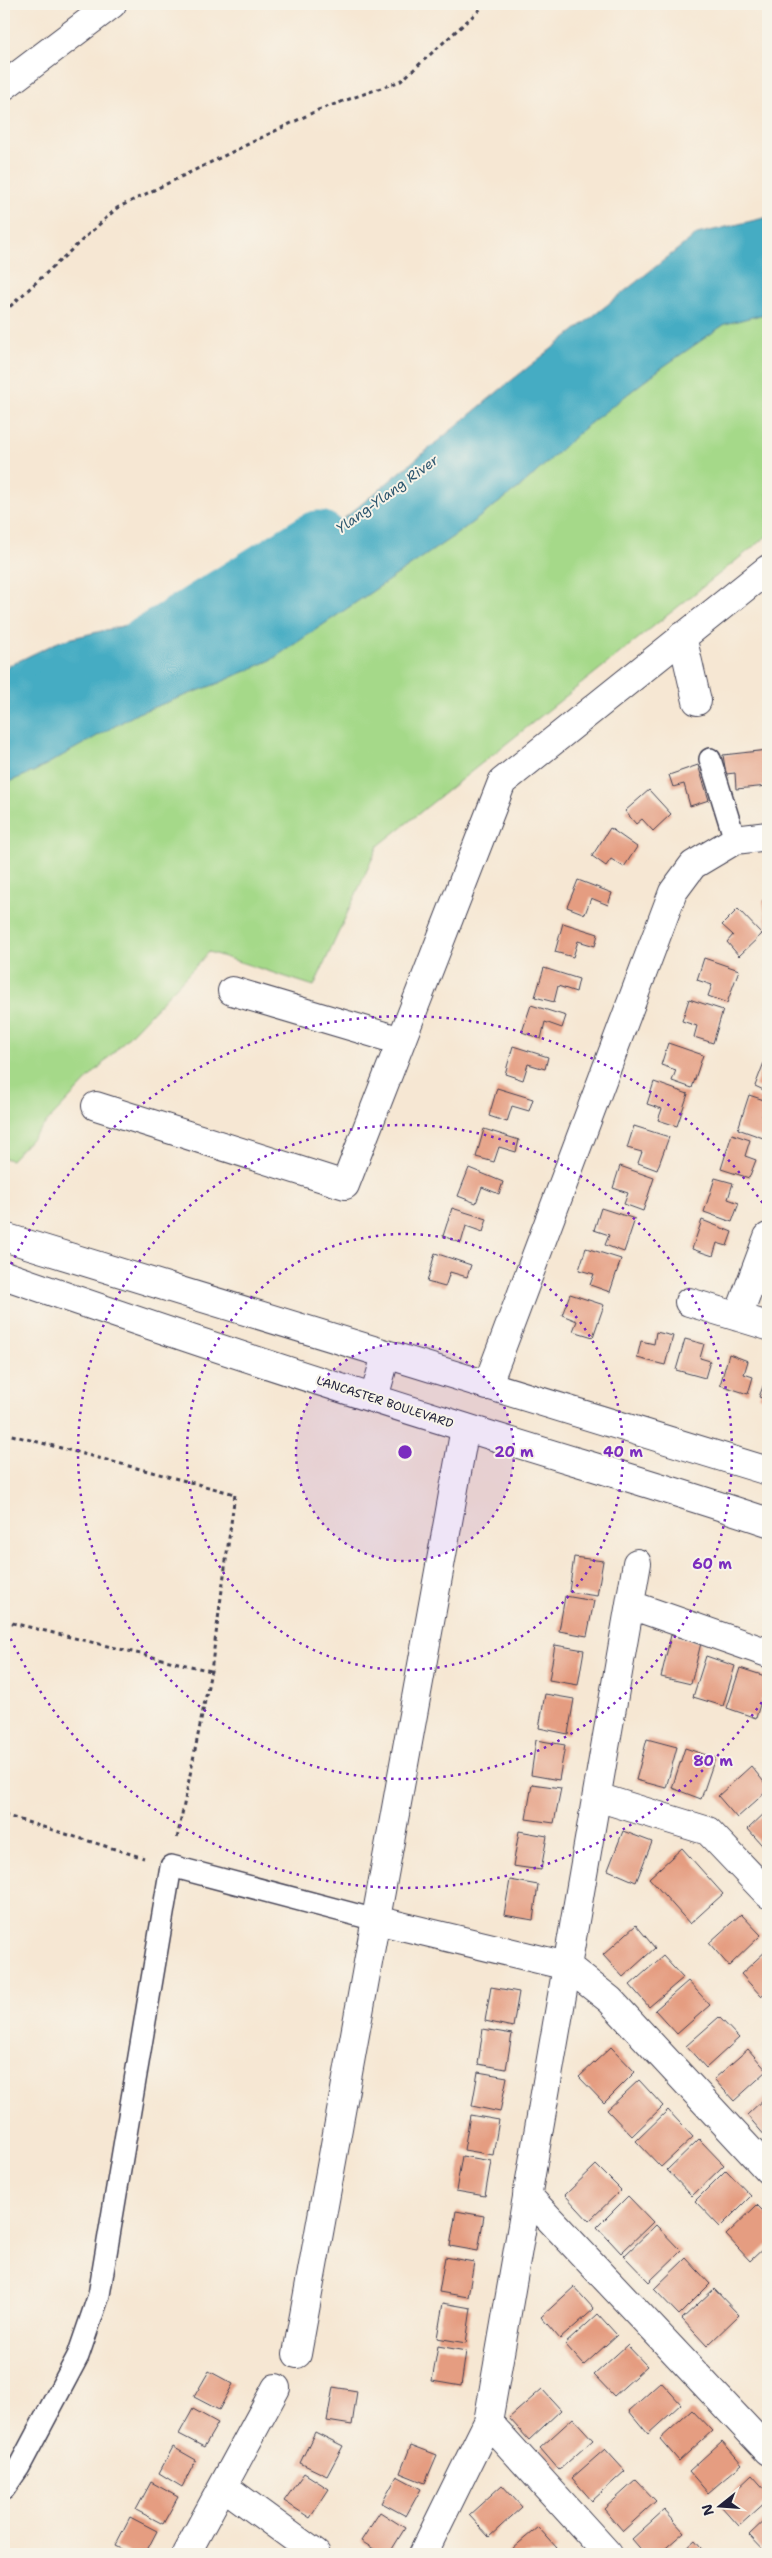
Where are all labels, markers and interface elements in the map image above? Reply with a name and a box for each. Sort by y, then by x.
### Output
water label: Ylang-Ylang River [332,451,442,537]
street label: LANCASTER BOULEVARD [315,1372,456,1432]
text: 20 m [494,1442,534,1462]
text: 40 m [603,1442,643,1462]
centre of rings [396,1443,414,1461]
text: 60 m [692,1554,732,1574]
text: 80 m [693,1751,733,1771]
north arrow [694,2480,744,2530]
text: N [697,2502,718,2518]

